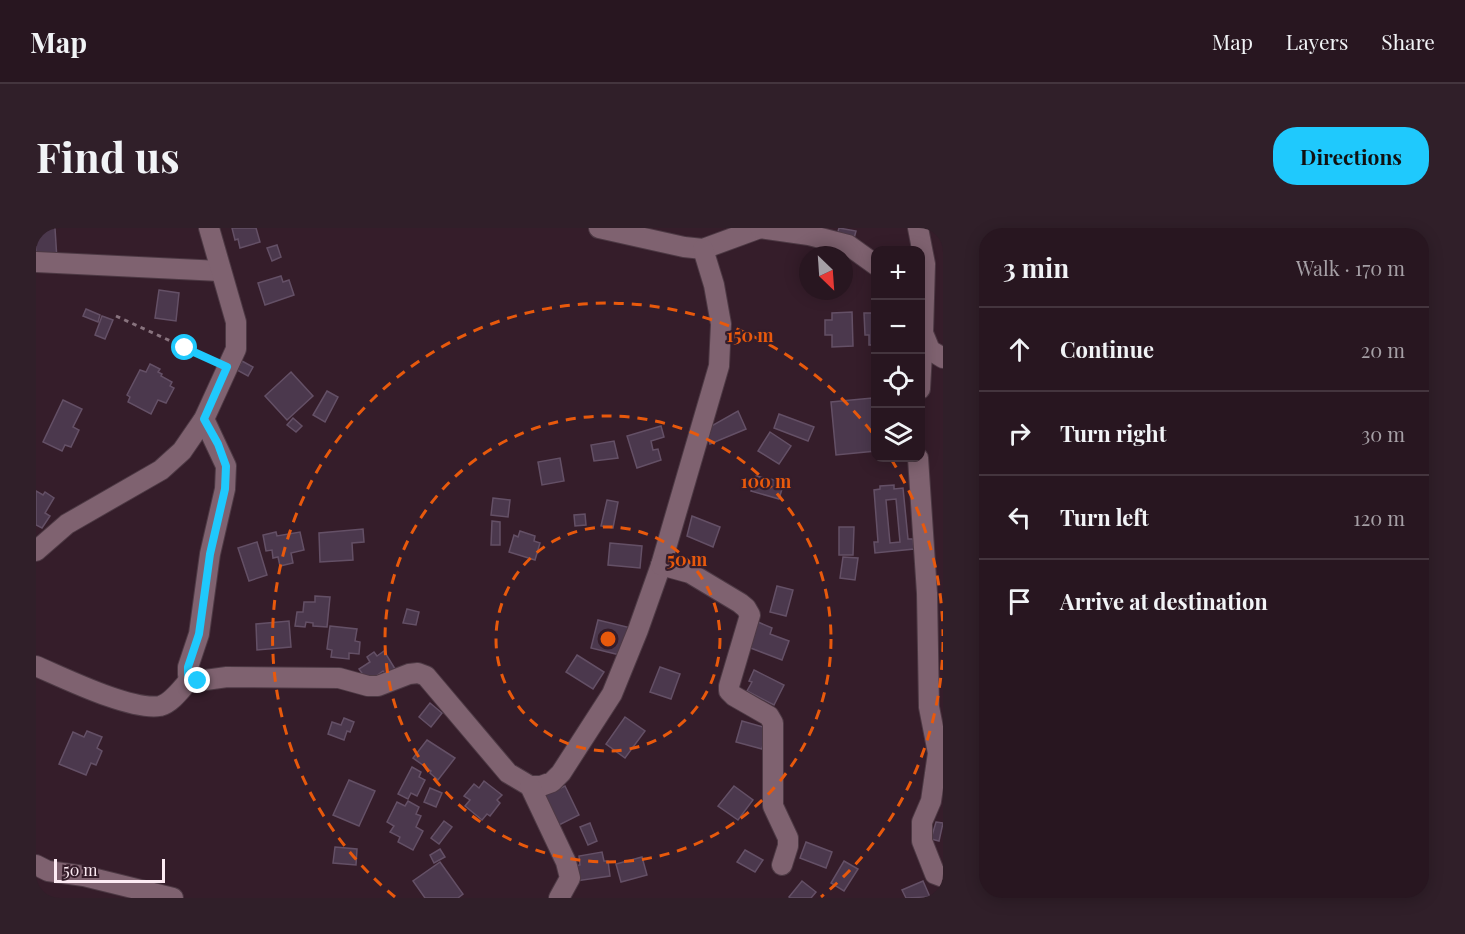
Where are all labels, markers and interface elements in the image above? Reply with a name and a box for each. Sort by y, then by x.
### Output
text: Map [30,23,87,60]
text: Map [1212,27,1253,55]
text: Layers [1286,27,1348,55]
text: Share [1381,27,1435,55]
button: Directions [1273,127,1429,185]
text: Find us [36,128,180,184]
north arrow [799,246,853,300]
map controls [871,246,925,462]
button: + [871,246,925,300]
text: 3 min [1003,250,1069,285]
text: Walk · 170 m [1296,254,1405,281]
button: − [871,300,925,354]
text: 150 m [726,323,774,347]
icon: ahead [1003,333,1036,366]
route start [171,334,197,360]
text: Continue [1060,334,1154,364]
text: 20 m [1361,336,1405,363]
button: locate [871,354,925,408]
button: layers [871,408,925,462]
icon: right [1003,417,1036,450]
text: Turn right [1060,418,1166,448]
text: 30 m [1361,420,1405,447]
text: 100 m [741,469,792,493]
icon: left [1003,501,1036,534]
text: Turn left [1060,502,1149,532]
text: 120 m [1353,504,1405,531]
text: 50 m [667,547,708,571]
icon: arrive [1003,585,1036,618]
text: Arrive at destination [1060,586,1268,616]
centre of rings [598,629,618,649]
route end [184,667,210,693]
scale bar [54,856,165,884]
text: 50 m [63,859,97,880]

